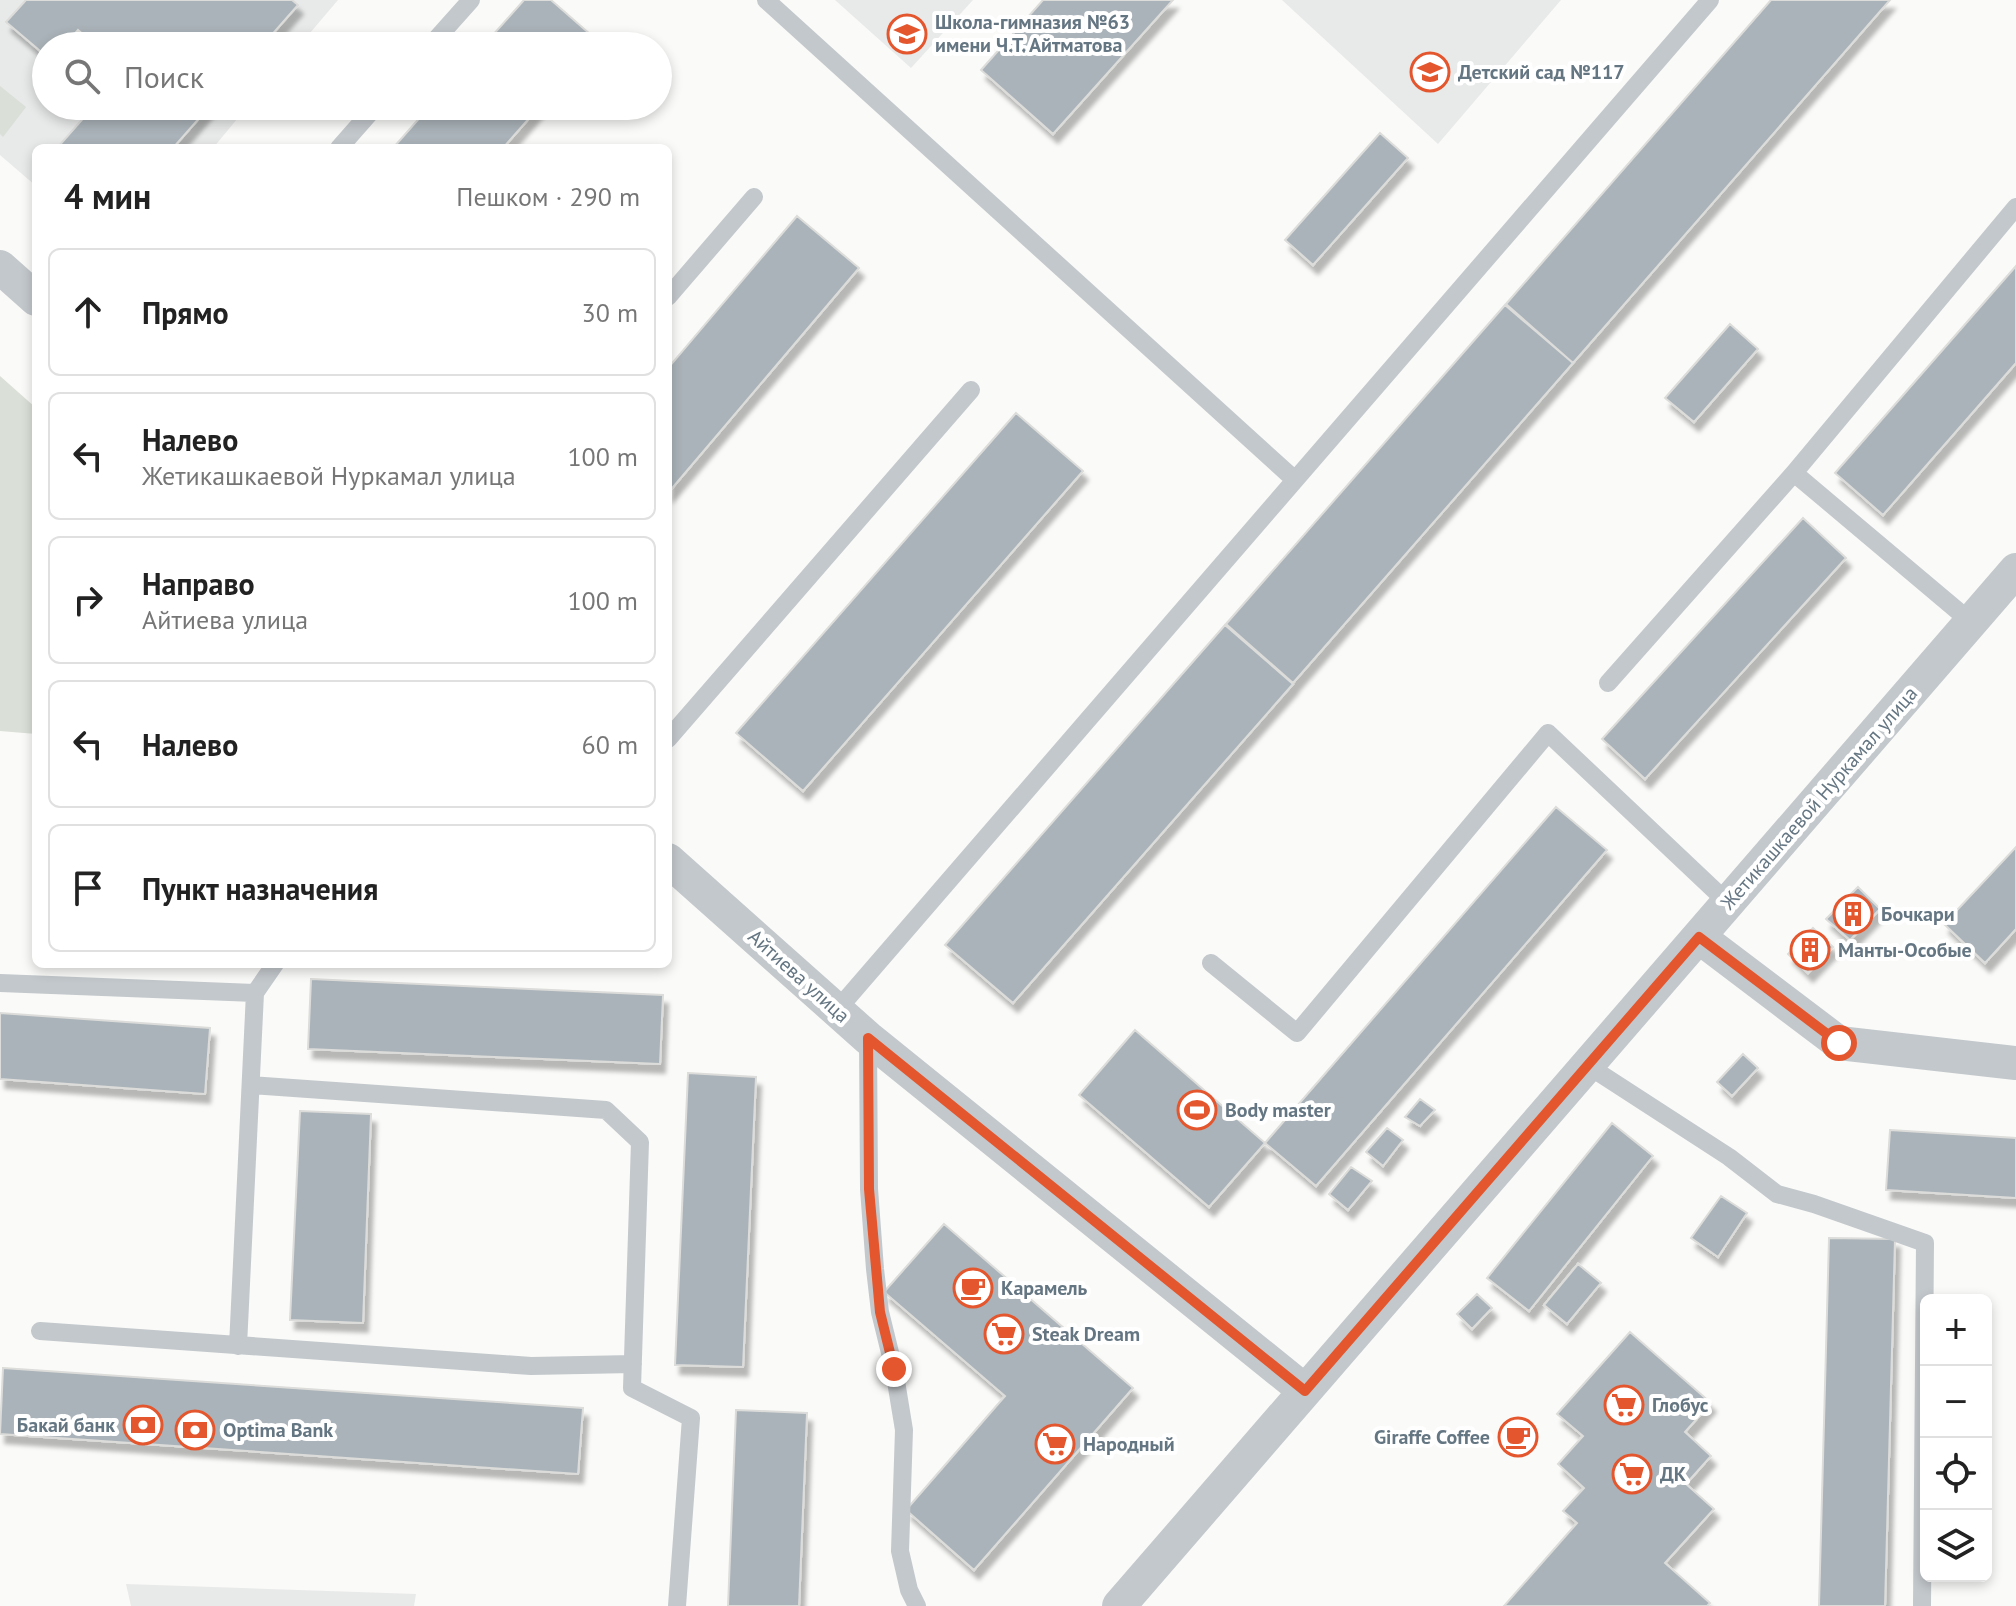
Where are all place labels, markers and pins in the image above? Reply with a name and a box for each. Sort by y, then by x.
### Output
place label: Школа-гимназия №63 имени Ч.Т. Айтматова [935,9,1130,58]
school or university icon: Школа-гимназия №63 имени Ч.Т. Айтматова [886,13,928,55]
school or university icon: Детский сад №117 [1409,51,1451,93]
place label: Детский сад №117 [1458,59,1625,85]
building icon: Бочкари [1832,893,1874,935]
place label: Бочкари [1881,901,1955,927]
building icon: Манты-Особые [1789,929,1831,971]
place label: Манты-Особые [1838,937,1972,963]
sports icon: Body master [1176,1089,1218,1131]
place label: Body master [1225,1097,1331,1123]
cafe icon: Карамель [952,1267,994,1309]
place label: Карамель [1001,1275,1088,1301]
supermarket icon: Steak Dream [983,1313,1025,1355]
place label: Steak Dream [1032,1321,1140,1347]
supermarket icon: Глобус [1603,1384,1645,1426]
place label: Глобус [1652,1392,1709,1418]
bank icon: Бакай банк [122,1404,164,1446]
bank icon: Optima Bank [174,1409,216,1451]
place label: Бакай банк [17,1412,115,1438]
cafe icon: Giraffe Coffee [1497,1416,1539,1458]
place label: Optima Bank [223,1417,333,1443]
supermarket icon: Народный [1034,1423,1076,1465]
place label: Giraffe Coffee [1374,1424,1490,1450]
place label: Народный [1083,1431,1175,1457]
supermarket icon: ДК [1611,1453,1653,1495]
place label: ДК [1660,1461,1687,1487]

